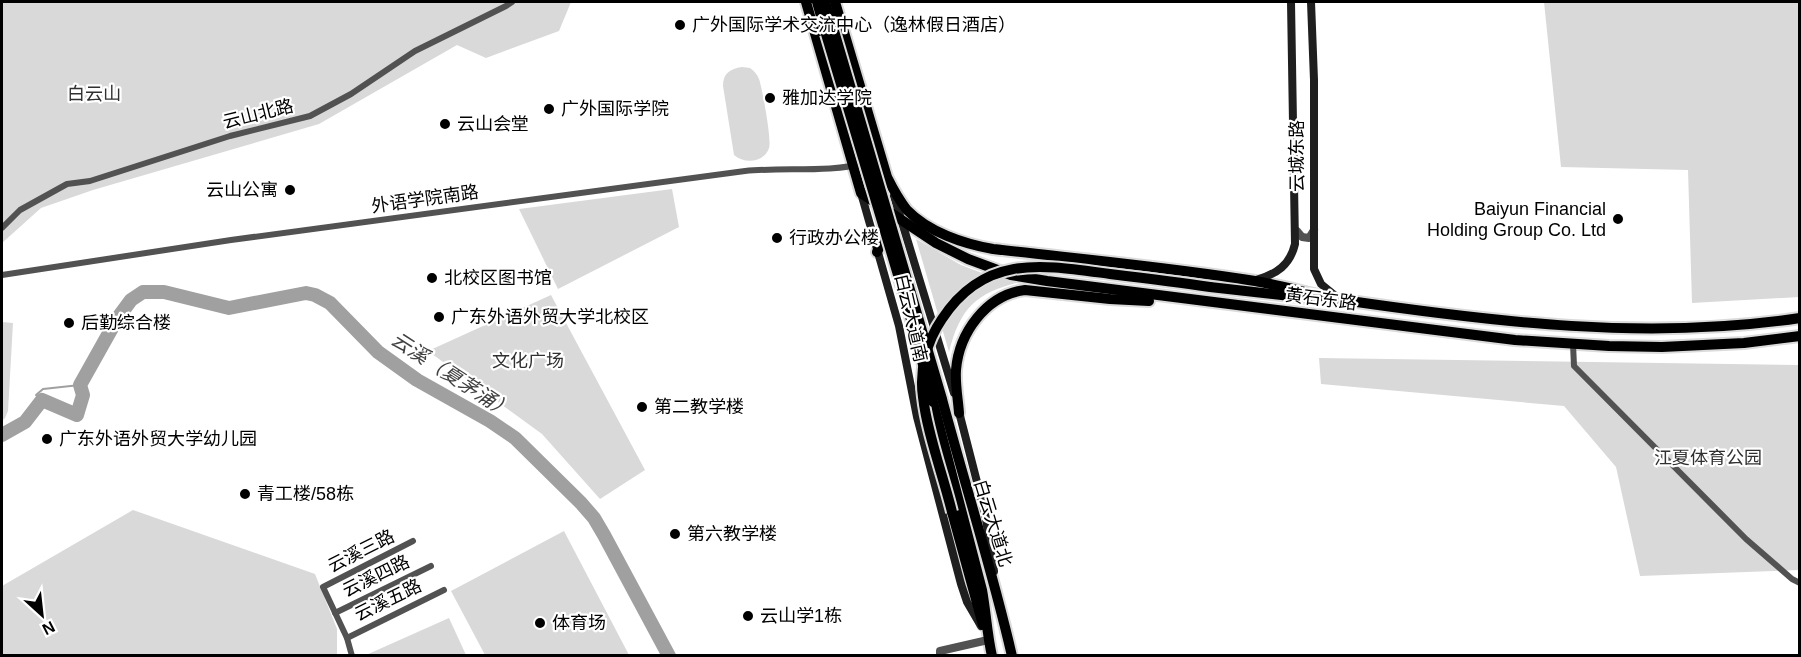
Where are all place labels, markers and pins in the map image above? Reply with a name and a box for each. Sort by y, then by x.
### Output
place label: 广外国际学术交流中心（逸林假日酒店） [692,15,1016,35]
marker: 广外国际学术交流中心（逸林假日酒店） [673,18,687,32]
place label: 雅加达学院 [782,88,872,108]
marker: 雅加达学院 [763,91,777,105]
place label: 广外国际学院 [561,99,669,119]
marker: 广外国际学院 [542,102,556,116]
place label: 云山会堂 [457,114,529,134]
marker: 云山会堂 [438,117,452,131]
place label: 云山公寓 [206,180,278,200]
marker: 云山公寓 [283,183,297,197]
place label: Baiyun Financial Holding Group Co. Ltd [1427,199,1606,240]
marker: Baiyun Financial Holding Group Co. Ltd [1611,212,1625,226]
place label: 行政办公楼 [789,228,879,248]
marker: 行政办公楼 [770,231,784,245]
place label: 北校区图书馆 [444,268,552,288]
marker: 北校区图书馆 [425,271,439,285]
place label: 广东外语外贸大学北校区 [451,307,649,327]
marker: 广东外语外贸大学北校区 [432,310,446,324]
place label: 后勤综合楼 [81,313,171,333]
marker: 后勤综合楼 [62,316,76,330]
place label: 第二教学楼 [654,397,744,417]
marker: 第二教学楼 [635,400,649,414]
place label: 广东外语外贸大学幼儿园 [59,429,257,449]
marker: 广东外语外贸大学幼儿园 [40,432,54,446]
place label: 青工楼/58栋 [257,484,354,504]
marker: 青工楼/58栋 [238,487,252,501]
place label: 第六教学楼 [687,524,777,544]
marker: 第六教学楼 [668,527,682,541]
place label: 云山学1栋 [760,606,842,626]
marker: 云山学1栋 [741,609,755,623]
place label: 体育场 [552,613,606,633]
marker: 体育场 [533,616,547,630]

